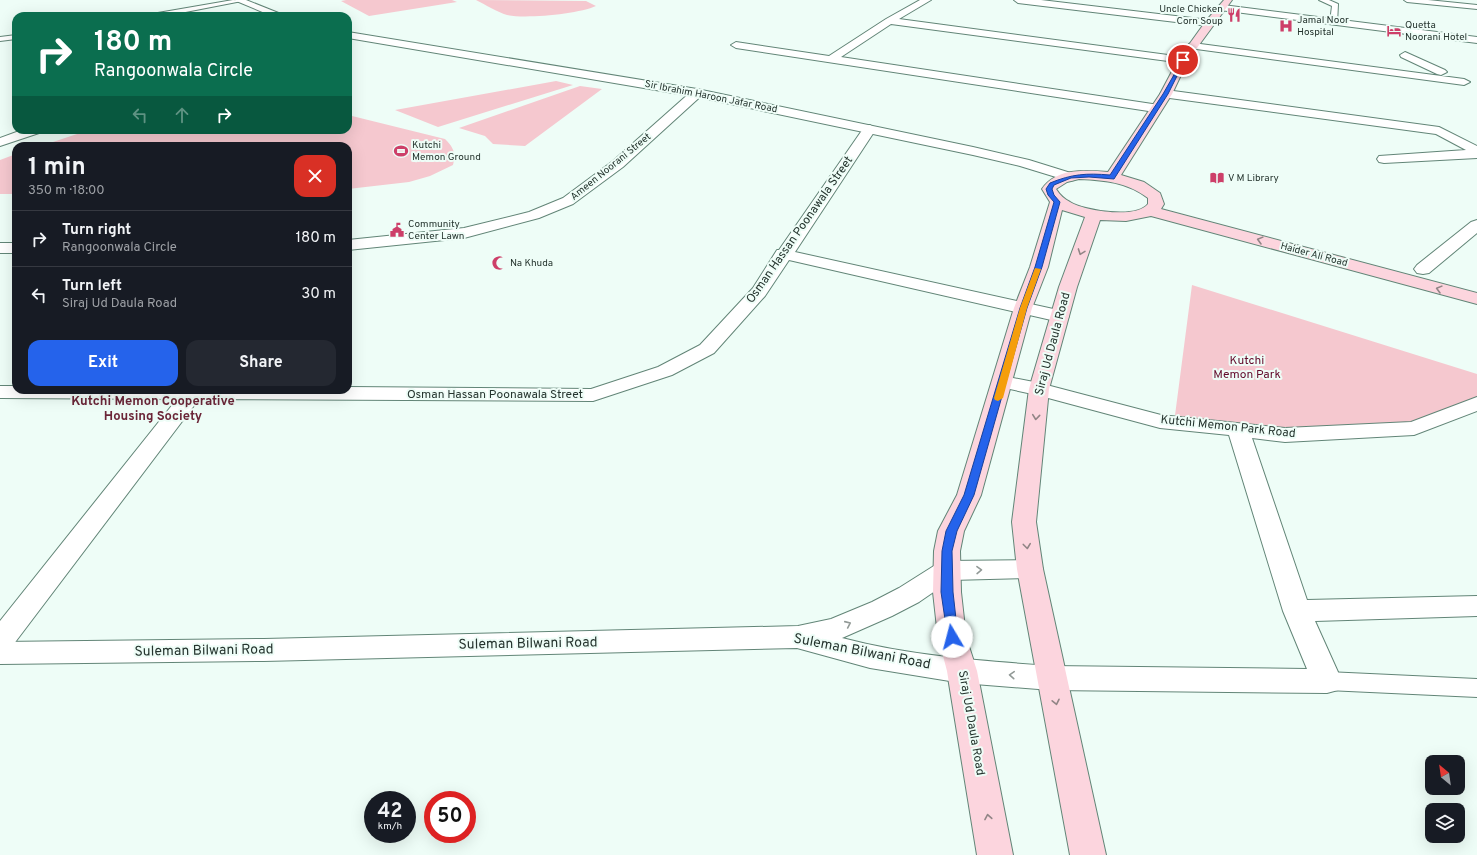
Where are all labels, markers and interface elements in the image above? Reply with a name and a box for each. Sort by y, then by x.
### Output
place label: Uncle Chicken Corn Soup [1159,3,1223,28]
restaurant icon: Uncle Chicken Corn Soup [1226,7,1242,23]
place label: Jamal Noor Hospital [1297,14,1349,39]
hospital icon: Jamal Noor Hospital [1278,18,1294,34]
place label: Quetta Noorani Hotel [1405,19,1467,44]
hotel icon: Quetta Noorani Hotel [1386,23,1402,39]
text: 180 m [94,25,172,61]
icon: right [28,28,80,80]
pin [1166,43,1200,77]
icon: arrive [1172,49,1194,71]
text: Rangoonwala Circle [94,60,253,83]
street label: Sir Ibrahim Haroon Jafar Road [644,78,778,116]
icon: left [129,104,151,126]
icon: ahead [171,104,193,126]
icon: right [213,104,235,126]
street label: Ameen Noorani Street [568,130,654,203]
place label: Kutchi Memon Ground [412,139,481,164]
sports icon: Kutchi Memon Ground [393,143,409,159]
text: 1 min [28,153,86,183]
street label: Osman Hassan Poonawala Street [743,153,857,307]
button: close [294,155,336,197]
library icon: V M Library [1209,170,1225,186]
place label: V M Library [1228,172,1279,185]
text: 350 m · 18:00 [28,183,105,199]
place label: Community Center Lawn [408,218,464,243]
text: Turn right [62,221,131,240]
public building icon: Community Center Lawn [389,222,405,238]
icon: right [28,228,50,250]
text: 180 m [296,229,336,248]
one-way arrow [1257,236,1264,245]
text: Rangoonwala Circle [62,240,177,256]
street label: Haider Ali Road [1279,240,1349,270]
one-way arrow [1077,248,1086,255]
mosque icon: Na Khuda [491,255,507,271]
place label: Na Khuda [510,257,553,270]
text: Turn left [62,277,122,296]
icon: left [28,284,50,306]
text: 30 m [301,285,336,304]
one-way arrow [1436,285,1443,294]
street label: Siraj Ud Daula Road [1032,291,1074,397]
text: Siraj Ud Daula Road [62,296,177,312]
button: Exit [28,340,178,386]
button: Share [186,340,336,386]
park label: Kutchi Memon Park [1213,353,1281,383]
street label: Osman Hassan Poonawala Street [407,387,583,403]
district label: Kutchi Memon Cooperative Housing Society [71,394,235,425]
street label: Kutchi Memon Park Road [1160,412,1296,442]
one-way arrow [1032,414,1041,420]
one-way arrow [1022,543,1031,550]
one-way arrow [976,566,982,574]
position arrow [931,616,973,658]
one-way arrow [844,621,852,629]
street label: Suleman Bilwani Road [792,630,932,674]
street label: Suleman Bilwani Road [458,634,598,654]
street label: Suleman Bilwani Road [134,641,274,661]
street label: Siraj Ud Daula Road [954,669,988,777]
one-way arrow [1009,670,1015,679]
one-way arrow [1052,699,1060,705]
north arrow [1425,755,1465,795]
map controls [1425,755,1465,843]
speed limit sign: 50 [424,791,476,843]
text: 42 [377,799,403,825]
button: layers [1425,803,1465,843]
one-way arrow [984,814,993,820]
text: km/h [378,820,402,833]

